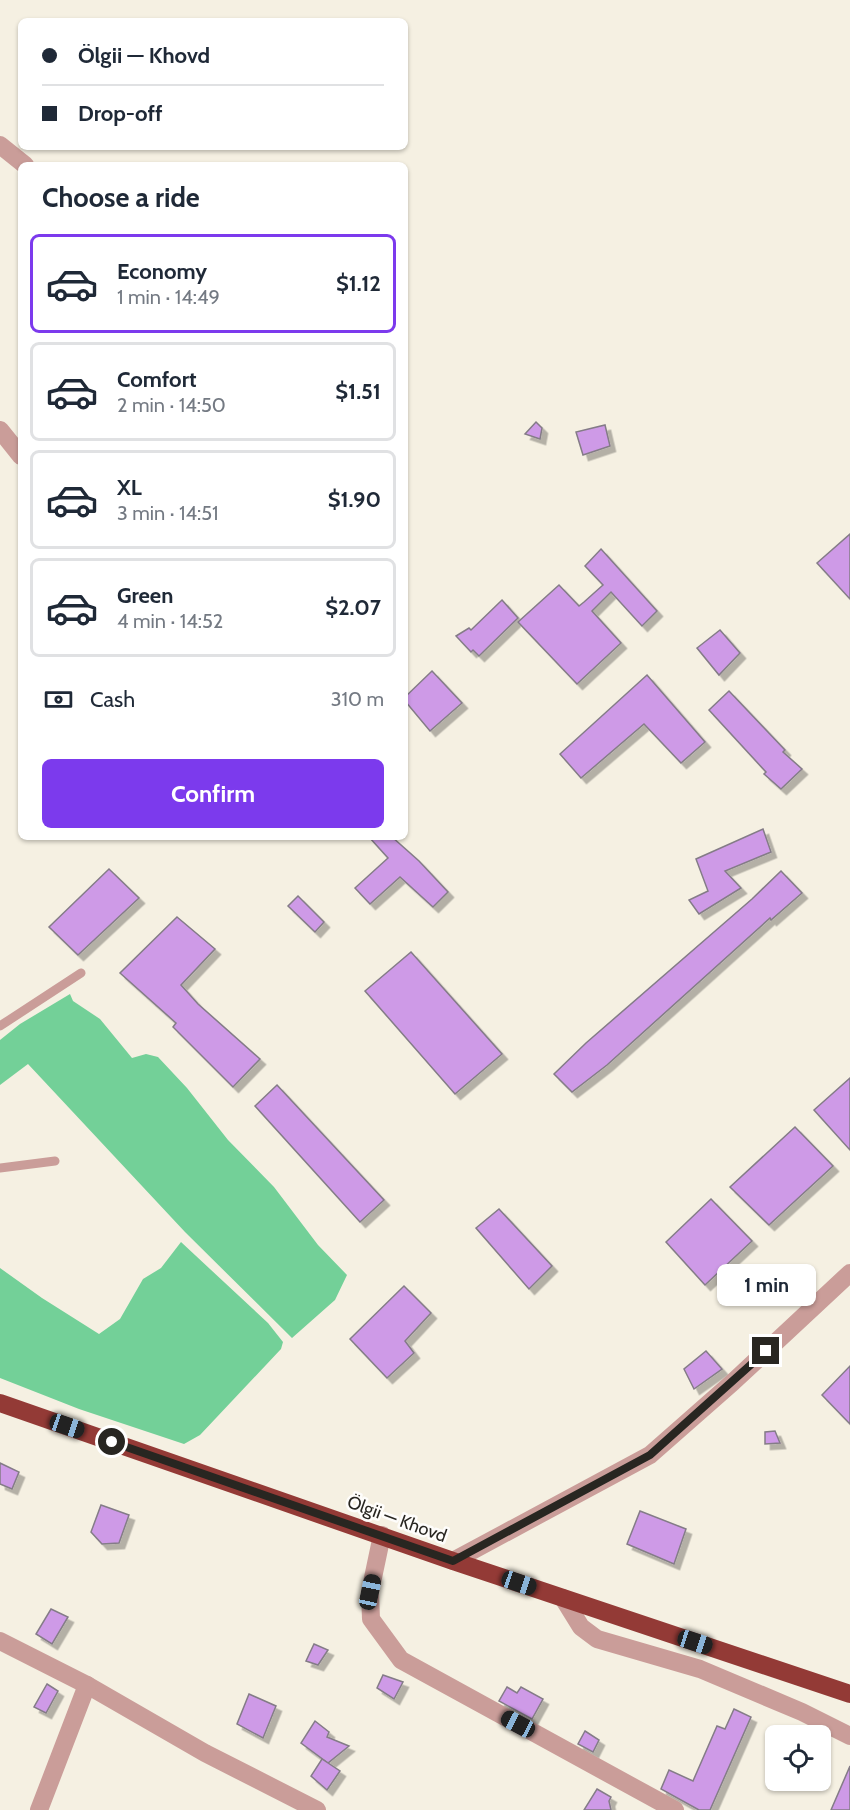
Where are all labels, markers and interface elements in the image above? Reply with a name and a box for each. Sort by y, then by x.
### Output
text: Ölgii — Khovd [78,42,210,69]
text: Drop-off [78,100,162,127]
text: Choose a ride [42,181,200,214]
icon: car [45,257,99,311]
text: Economy [117,258,207,285]
text: $1.12 [336,270,381,297]
text: 1 min · 14:49 [117,285,220,309]
icon: car [45,365,99,419]
text: Comfort [117,366,196,393]
text: $1.51 [335,378,381,405]
text: 2 min · 14:50 [117,393,226,417]
icon: car [45,473,99,527]
text: XL [117,474,142,501]
text: $1.90 [328,486,381,513]
text: 3 min · 14:51 [117,501,219,525]
icon: car [45,581,99,635]
text: Green [117,582,173,609]
text: $2.07 [325,594,381,621]
text: 4 min · 14:52 [117,609,223,633]
icon: cash [42,683,75,716]
text: Cash [90,686,135,713]
text: 310 m [331,687,384,711]
button: Confirm [42,759,384,828]
callout: 1 min [716,1264,816,1306]
text: 1 min [744,1273,789,1297]
route end [752,1337,779,1364]
car [47,1412,87,1440]
route start [98,1428,125,1455]
street label: Ölgii — Khovd [344,1491,450,1547]
car [499,1569,539,1597]
car [357,1573,383,1611]
car [675,1628,715,1656]
car [498,1708,538,1740]
map controls [765,1725,831,1791]
button: locate [765,1725,831,1791]

